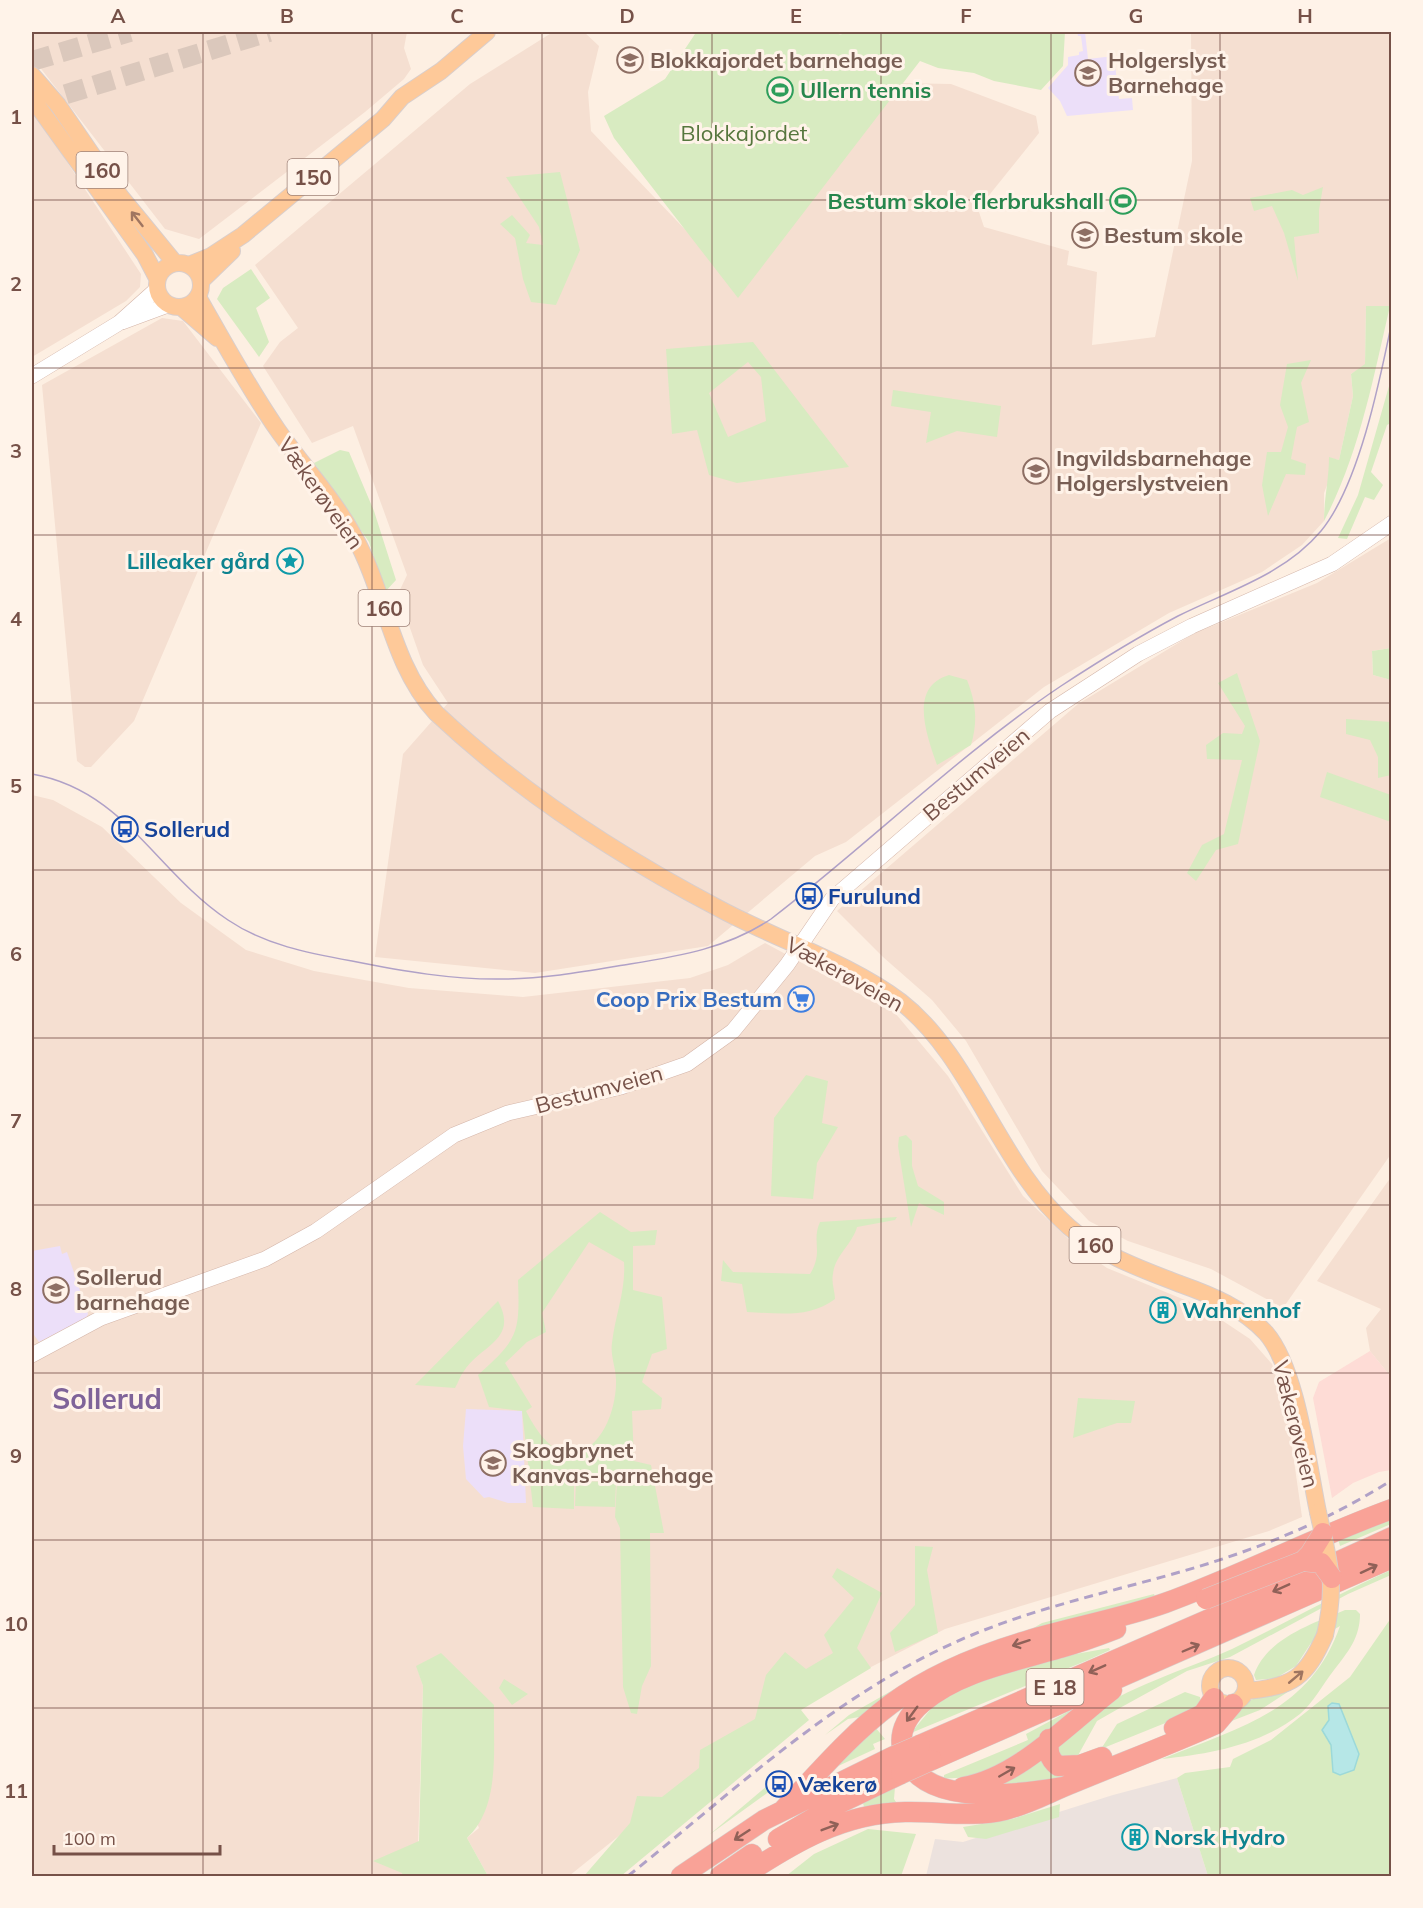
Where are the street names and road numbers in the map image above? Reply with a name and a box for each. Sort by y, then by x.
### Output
road number: 160 [76,152,128,188]
road number: 150 [288,159,338,195]
street label: Vækerøveien [272,432,370,554]
road number: 160 [358,590,410,626]
street label: Bestumveien [917,721,1035,827]
street label: Vækerøveien [781,930,909,1018]
street label: Bestumveien [532,1059,666,1119]
road number: 160 [1070,1227,1120,1263]
street label: Vækerøveien [1267,1357,1325,1491]
road number: E 18 [1026,1669,1084,1705]

